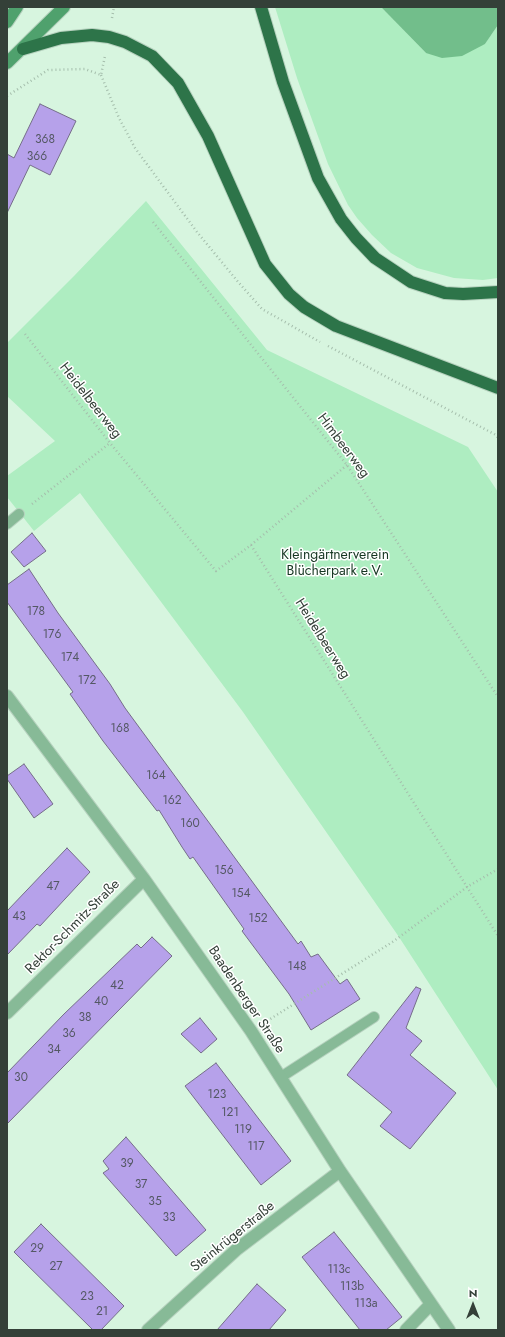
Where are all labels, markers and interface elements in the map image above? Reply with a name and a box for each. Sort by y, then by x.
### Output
house number: 368 [35,133,55,147]
house number: 366 [27,150,47,164]
street label: Heidelbeerweg [55,360,125,442]
street label: Himbeerweg [313,410,373,482]
park label: Kleingärtnerverein Blücherpark e.V. [281,548,389,580]
street label: Heidelbeerweg [291,596,353,682]
house number: 178 [27,605,45,619]
house number: 176 [43,628,61,642]
house number: 174 [61,651,79,665]
house number: 172 [78,674,96,688]
house number: 168 [111,722,129,736]
house number: 164 [146,769,166,783]
house number: 162 [162,794,182,808]
house number: 160 [180,817,200,831]
house number: 156 [214,864,234,878]
street label: Rektor-Schmitz-Straße [22,876,124,978]
house number: 47 [46,880,60,894]
house number: 154 [231,887,251,901]
house number: 43 [12,910,26,924]
house number: 152 [249,912,267,926]
street label: Baadenberger Straße [204,943,288,1057]
house number: 148 [288,960,306,974]
house number: 42 [110,979,124,993]
house number: 40 [94,995,108,1009]
house number: 38 [78,1011,92,1025]
house number: 36 [62,1027,76,1041]
house number: 34 [47,1043,61,1057]
house number: 30 [14,1071,28,1085]
house number: 123 [208,1088,226,1102]
house number: 121 [221,1106,239,1120]
house number: 119 [234,1123,252,1137]
house number: 117 [247,1140,265,1154]
house number: 39 [120,1157,134,1171]
house number: 37 [135,1178,147,1192]
house number: 35 [148,1195,162,1209]
street label: Steinkrügerstraße [188,1198,278,1276]
house number: 33 [162,1211,176,1225]
house number: 29 [30,1242,44,1256]
house number: 27 [49,1260,63,1274]
house number: 113c [327,1263,351,1277]
house number: 113b [340,1280,364,1294]
north arrow [453,1285,493,1325]
text: N [469,1285,477,1301]
house number: 23 [80,1290,94,1304]
house number: 113a [354,1297,378,1311]
house number: 21 [96,1305,108,1319]

